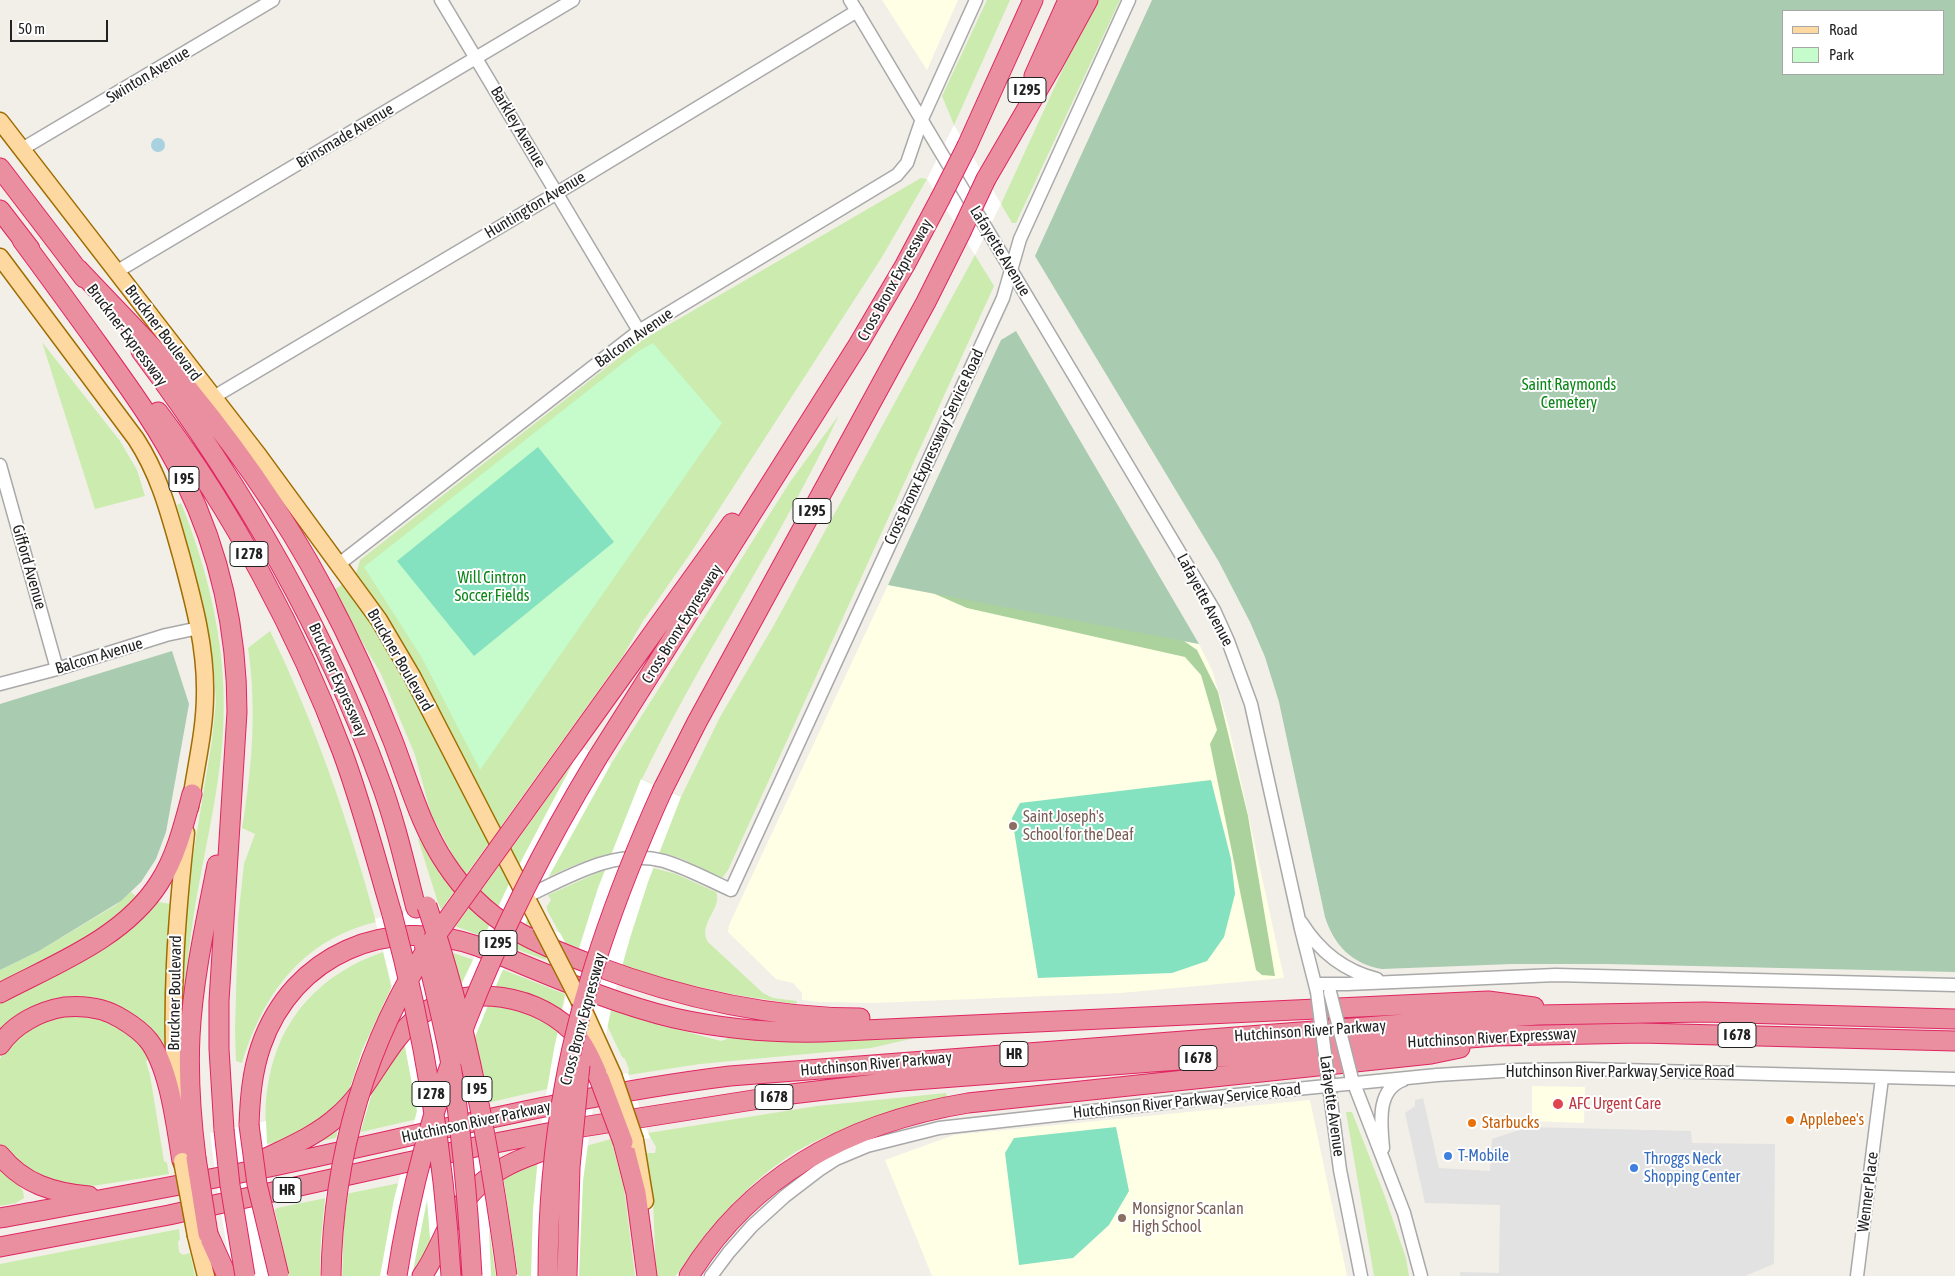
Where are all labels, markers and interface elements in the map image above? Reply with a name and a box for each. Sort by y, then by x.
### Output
scale bar [12,10,110,42]
legend [1782,10,1945,75]
text: 50 m [18,20,45,37]
text: Road [1829,21,1858,38]
street label: Swinton Avenue [103,43,193,107]
text: Park [1829,46,1854,63]
road number: I 295 [1008,78,1046,102]
street label: Barkley Avenue [486,83,550,171]
street label: Brinsmade Avenue [293,100,397,172]
street label: Huntington Avenue [481,167,589,243]
street label: Lafayette Avenue [966,202,1034,300]
street label: Cross Bronx Expressway [853,216,937,344]
street label: Bruckner Expressway [82,280,172,390]
street label: Bruckner Boulevard [121,281,205,385]
street label: Balcom Avenue [591,304,677,372]
street label: Cross Bronx Expressway Service Road [880,346,988,548]
park label: Saint Raymonds Cemetery [1522,375,1616,413]
road number: I 95 [169,466,199,492]
road number: I 295 [793,498,831,524]
street label: Gifford Avenue [8,522,50,612]
road number: I 278 [230,542,268,566]
street label: Lafayette Avenue [1173,550,1237,650]
street label: Cross Bronx Expressway [638,561,726,687]
park label: Will Cintron Soccer Fields [455,568,529,606]
street label: Bruckner Boulevard [363,605,437,715]
street label: Bruckner Expressway [304,620,372,740]
street label: Balcom Avenue [53,634,145,678]
place label: Saint Joseph's School for the Deaf [1023,807,1134,845]
marker: Saint Joseph's School for the Deaf [1007,820,1019,832]
road number: I 295 [479,930,517,956]
street label: Bruckner Boulevard [164,935,186,1051]
street label: Cross Bronx Expressway [556,950,610,1088]
street label: Hutchinson River Parkway [1233,1016,1387,1046]
road number: I 678 [1718,1022,1756,1048]
street label: Hutchinson River Expressway [1407,1024,1577,1052]
road number: HR [1000,1042,1028,1066]
road number: I 678 [1179,1046,1217,1070]
street label: Hutchinson River Parkway [799,1048,953,1080]
street label: Lafayette Avenue [1315,1054,1349,1158]
street label: Hutchinson River Parkway Service Road [1505,1062,1735,1082]
road number: I 95 [462,1076,492,1102]
street label: Hutchinson River Parkway Service Road [1072,1079,1302,1123]
road number: I 278 [412,1082,450,1106]
road number: I 678 [755,1084,793,1110]
place label: AFC Urgent Care [1569,1094,1661,1114]
street label: Hutchinson River Parkway [400,1097,552,1147]
marker: AFC Urgent Care [1551,1097,1565,1111]
place label: Applebee's [1800,1110,1864,1130]
place label: Starbucks [1482,1113,1539,1133]
marker: Applebee's [1784,1114,1796,1126]
marker: Starbucks [1466,1117,1478,1129]
place label: T-Mobile [1458,1146,1509,1166]
place label: Throggs Neck Shopping Center [1644,1149,1740,1187]
marker: T-Mobile [1442,1150,1454,1162]
street label: Wenner Place [1854,1151,1882,1233]
marker: Throggs Neck Shopping Center [1628,1162,1640,1174]
road number: HR [273,1178,301,1202]
place label: Monsignor Scanlan High School [1132,1199,1244,1237]
marker: Monsignor Scanlan High School [1116,1212,1128,1224]

